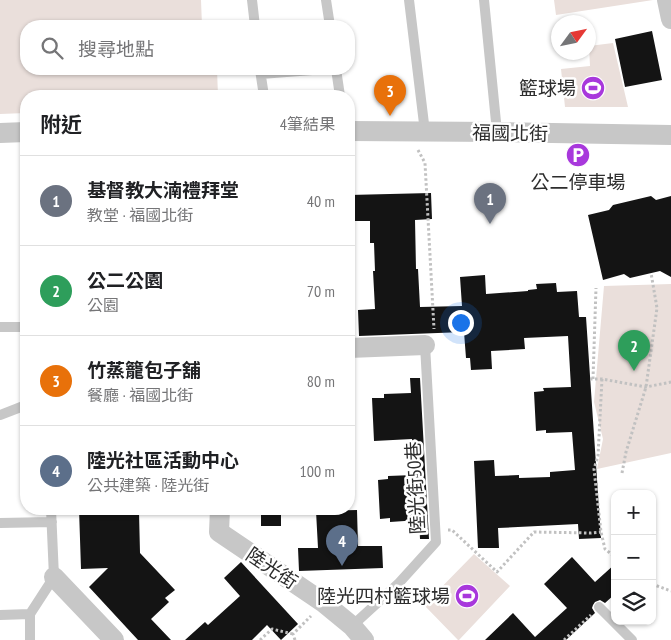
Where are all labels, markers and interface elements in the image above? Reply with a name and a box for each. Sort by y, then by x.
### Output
north arrow [551,15,596,60]
search box [20,20,355,75]
icon: search [38,34,66,62]
text: 搜尋地點 [78,37,154,61]
pin: 3 [374,75,406,116]
sports icon: 籃球場 [580,75,606,101]
place label: 籃球場 [519,76,576,100]
text: 附近 [40,111,82,138]
text: 4筆結果 [280,114,335,134]
street label: 福國北街 [472,120,548,146]
parking icon: 公二停車場 [565,142,591,168]
place label: 公二停車場 [530,170,626,194]
text: 基督教大湳禮拜堂 [87,178,239,202]
pin: 1 [474,183,506,224]
text: 1 [52,191,60,211]
text: 40 m [307,191,335,211]
text: 教堂 · 福國北街 [87,205,193,225]
text: 公二公園 [87,268,163,292]
text: 2 [52,281,60,301]
text: 70 m [307,281,335,301]
text: 公園 [87,295,119,315]
your location [448,310,474,336]
pin: 2 [618,330,650,371]
text: 竹蒸籠包子舖 [87,358,201,382]
text: 3 [52,371,60,391]
text: 80 m [307,371,335,391]
text: 餐廳 · 福國北街 [87,385,193,405]
street label: 陸光街50巷 [401,441,429,535]
text: 陸光社區活動中心 [87,448,239,472]
text: 4 [52,461,60,481]
text: 100 m [300,461,335,481]
text: 公共建築 · 陸光街 [87,475,209,495]
map controls [611,490,656,625]
button: + [611,490,656,535]
pin: 4 [326,525,358,566]
button: − [611,535,656,580]
street label: 陸光街 [242,542,302,594]
button: layers [611,580,656,625]
sports icon: 陸光四村籃球場 [454,583,480,609]
place label: 陸光四村籃球場 [317,584,450,608]

